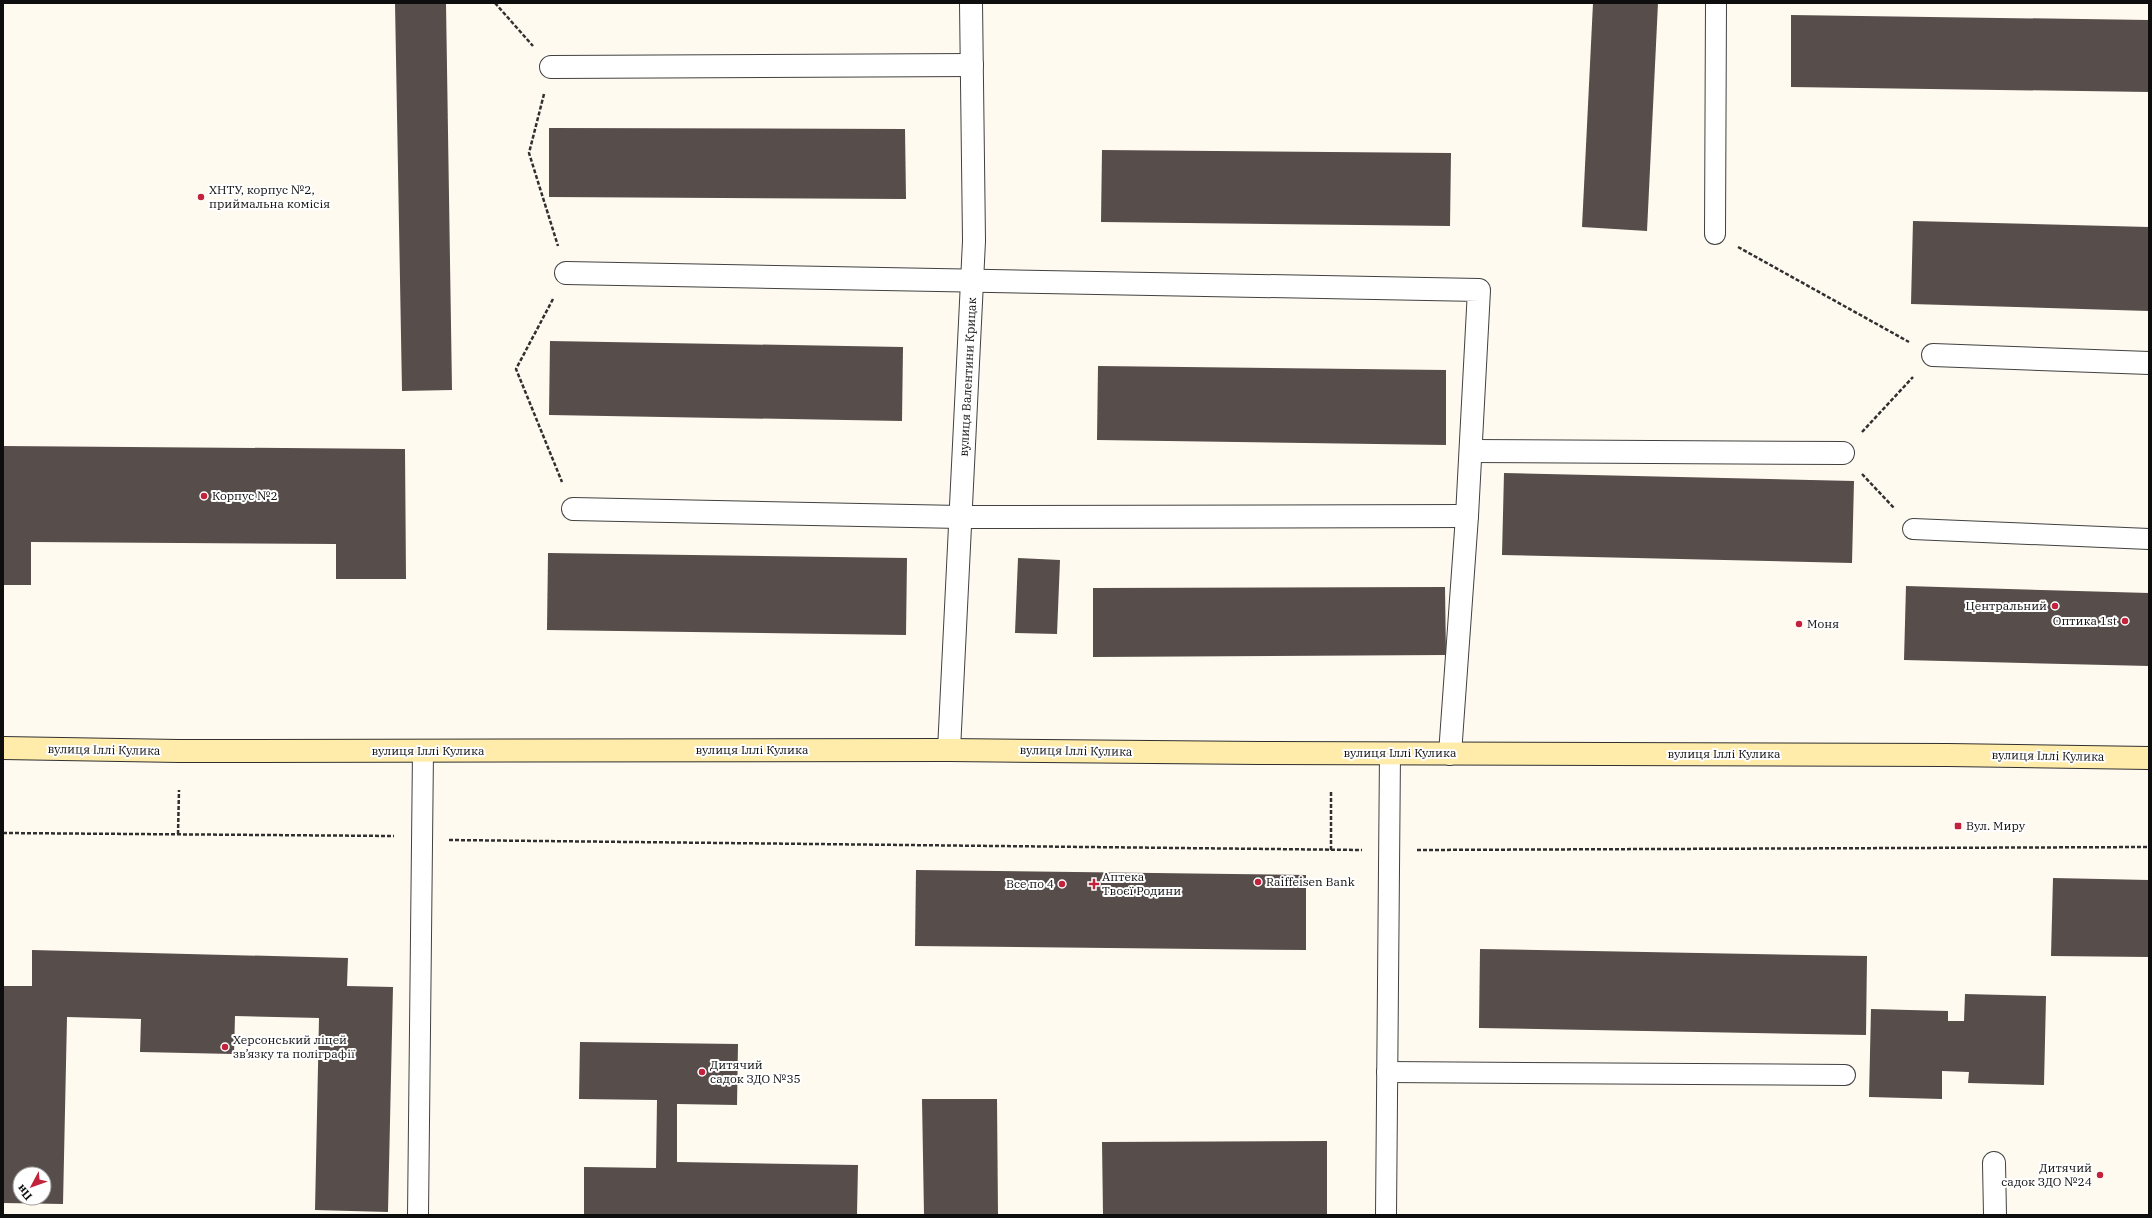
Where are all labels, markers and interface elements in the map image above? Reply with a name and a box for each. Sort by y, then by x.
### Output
place label: ХНТУ, корпус №2, приймальна комісія [209,182,330,211]
marker: ХНТУ, корпус №2, приймальна комісія [196,192,206,202]
street label: вулиця Валентини Крицак [956,297,979,457]
place label: Корпус №2 [212,488,278,503]
marker: Корпус №2 [199,491,209,501]
place label: Центральний [1966,598,2047,613]
marker: Центральний [2050,601,2060,611]
place label: Оптика 1st [2053,613,2117,628]
place label: Моня [1807,616,1839,631]
marker: Оптика 1st [2120,616,2130,626]
marker: Моня [1794,619,1804,629]
street label: вулиця Іллі Кулика [47,741,161,758]
street label: вулиця Іллі Кулика [695,742,809,757]
street label: вулиця Іллі Кулика [1019,742,1133,759]
street label: вулиця Іллі Кулика [371,743,485,758]
street label: вулиця Іллі Кулика [1343,745,1457,760]
street label: вулиця Іллі Кулика [1667,746,1781,761]
street label: вулиця Іллі Кулика [1991,747,2105,764]
place label: Вул. Миру [1966,818,2026,833]
marker: Вул. Миру [1953,821,1963,831]
place label: Аптека Твоєї Родини [1102,869,1181,898]
place label: Raiffeisen Bank [1266,874,1355,889]
place label: Все по 4 [1006,876,1054,891]
marker: Raiffeisen Bank [1253,877,1263,887]
marker: Все по 4 [1057,879,1067,889]
marker: Аптека Твоєї Родини [1089,879,1099,889]
place label: Херсонський ліцей зв’язку та поліграфії [233,1032,355,1061]
marker: Херсонський ліцей зв’язку та поліграфії [220,1042,230,1052]
place label: Дитячий садок ЗДО №35 [710,1057,801,1086]
marker: Дитячий садок ЗДО №35 [697,1067,707,1077]
place label: Дитячий садок ЗДО №24 [2001,1160,2092,1189]
north arrow [12,1166,52,1206]
marker: Дитячий садок ЗДО №24 [2095,1170,2105,1180]
text: Пн [13,1181,35,1203]

